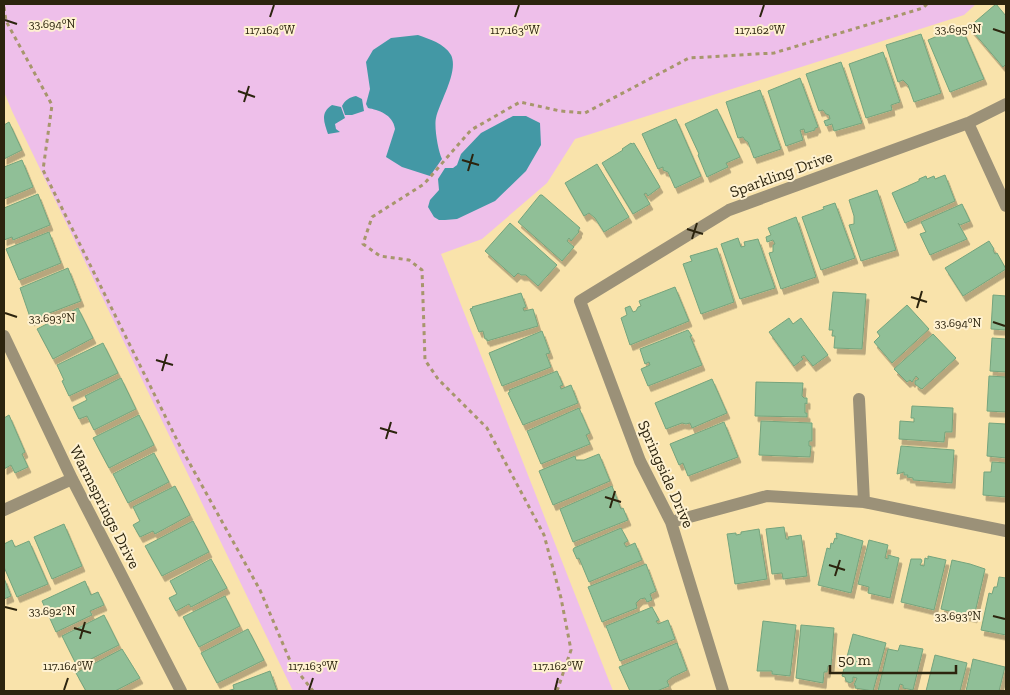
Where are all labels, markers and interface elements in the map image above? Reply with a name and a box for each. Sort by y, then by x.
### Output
text: 33.694°N [29,17,75,31]
text: 33.695°N [935,22,981,36]
text: 117.164°W [245,23,296,37]
text: 117.163°W [490,23,541,37]
text: 117.162°W [735,23,786,37]
street label: Sparkling Drive [727,147,835,201]
text: 33.693°N [29,311,75,325]
text: 33.694°N [935,316,981,330]
street label: Springside Drive [634,417,698,531]
street label: Warmsprings Drive [66,442,144,572]
text: 33.692°N [29,604,75,618]
text: 33.693°N [935,609,981,623]
scale bar [830,642,956,674]
text: 50 m [838,651,871,669]
text: 117.164°W [43,659,94,673]
text: 117.163°W [288,659,339,673]
text: 117.162°W [533,659,584,673]

